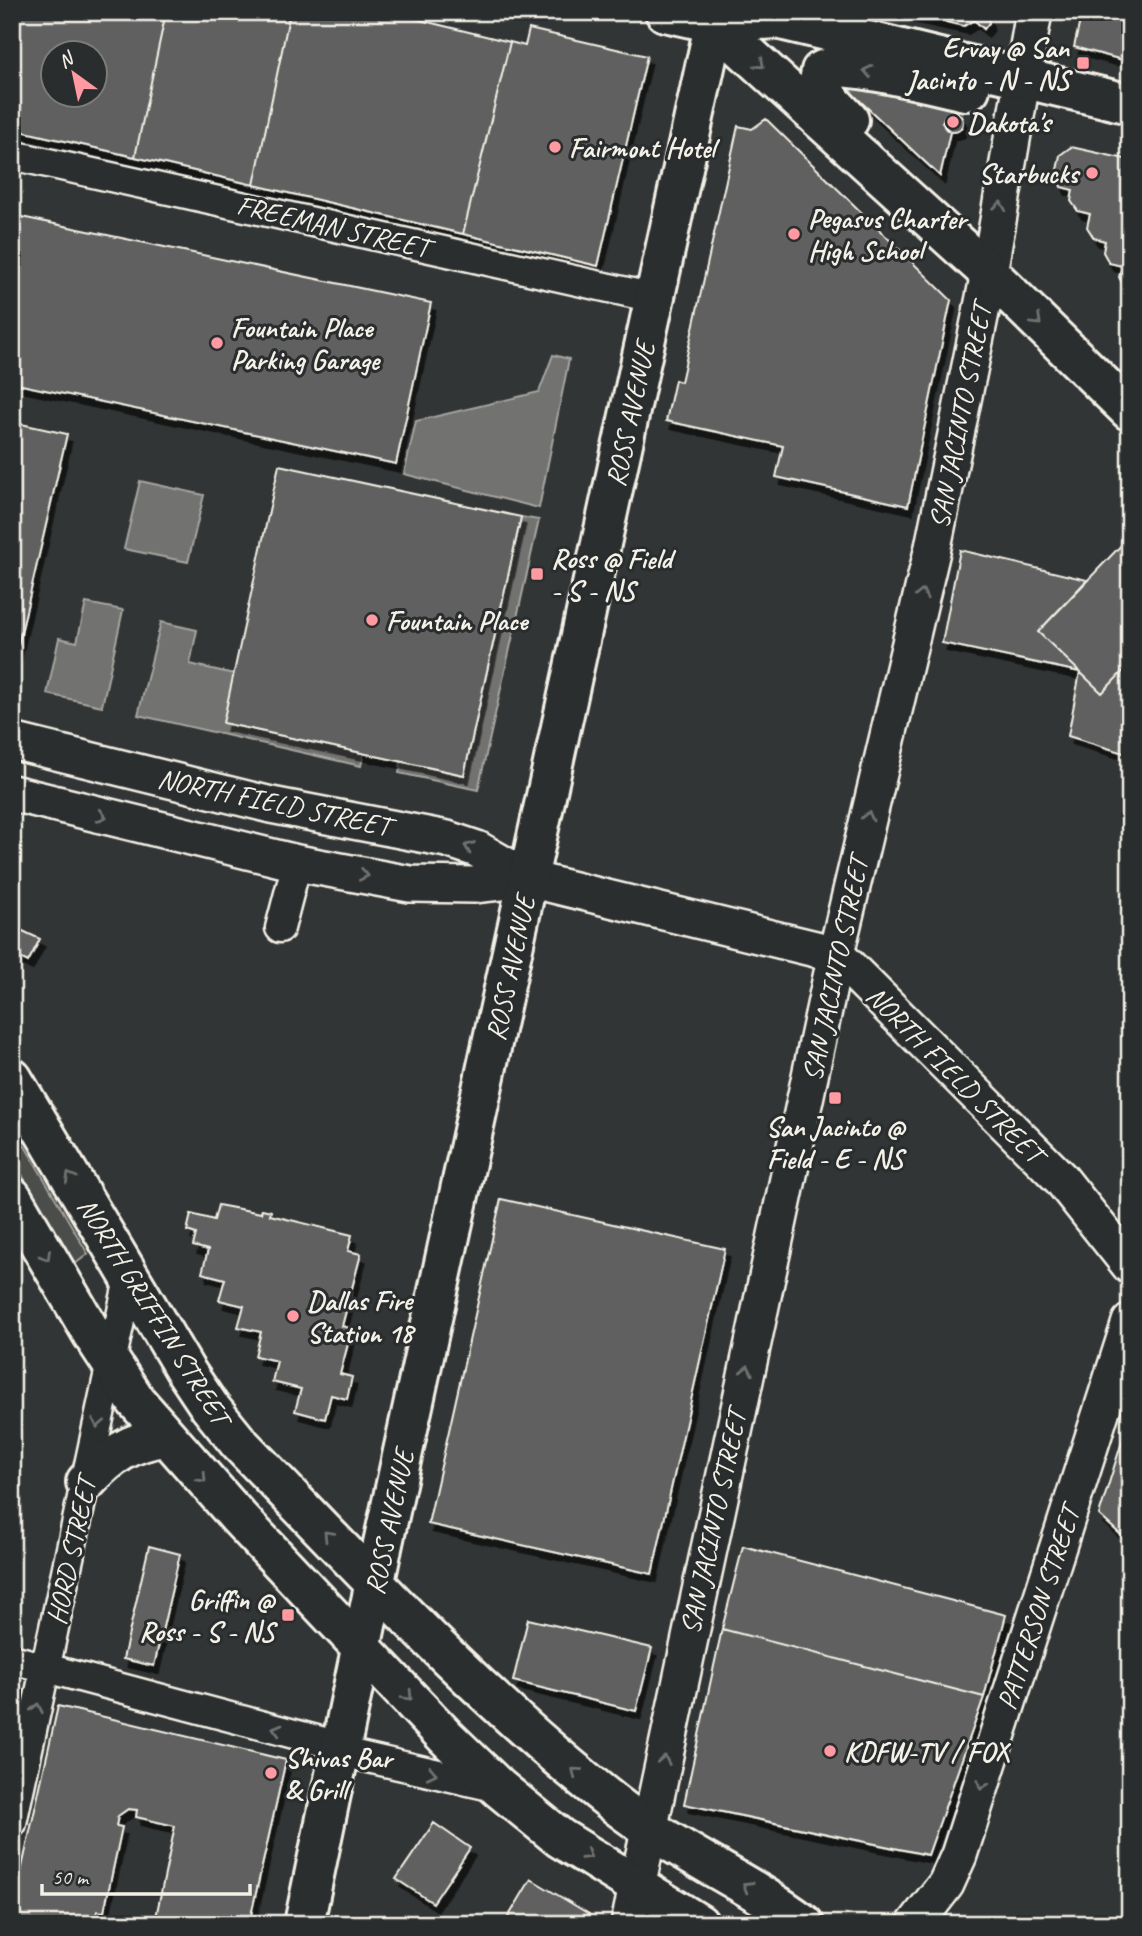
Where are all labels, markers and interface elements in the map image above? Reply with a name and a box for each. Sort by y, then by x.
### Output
place label: Ervay @ San Jacinto - N - NS [904,30,1073,97]
north arrow [38,38,108,108]
text: N [54,46,79,74]
marker: Ervay @ San Jacinto - N - NS [1075,55,1091,71]
one-way arrow [752,56,765,69]
one-way arrow [862,64,874,79]
place label: Dakota's [967,105,1054,140]
marker: Dakota's [945,114,961,130]
place label: Fairmont Hotel [569,130,720,165]
marker: Fairmont Hotel [547,139,563,155]
place label: Starbucks [978,156,1081,191]
marker: Starbucks [1084,165,1100,181]
street label: FREEMAN STREET [234,187,439,267]
one-way arrow [992,200,1007,212]
place label: Pegasus Charter High School [808,201,969,268]
marker: Pegasus Charter High School [786,226,802,242]
street label: SAN JACINTO STREET [921,295,1000,531]
place label: Fountain Place Parking Garage [231,310,382,377]
one-way arrow [1029,313,1042,326]
marker: Fountain Place Parking Garage [209,335,225,351]
street label: ROSS AVENUE [598,335,663,490]
place label: Ross @ Field - S - NS [551,541,676,608]
marker: Ross @ Field - S - NS [529,566,545,582]
one-way arrow [913,589,928,601]
place label: Fountain Place [386,603,530,638]
marker: Fountain Place [364,612,380,628]
street label: NORTH FIELD STREET [155,760,400,845]
one-way arrow [96,808,108,822]
one-way arrow [860,810,874,822]
one-way arrow [464,841,476,855]
street label: SAN JACINTO STREET [794,848,877,1084]
one-way arrow [358,867,370,882]
street label: ROSS AVENUE [478,889,543,1044]
street label: NORTH FIELD STREET [859,978,1056,1175]
marker: San Jacinto @ Field - E - NS [827,1090,843,1106]
place label: San Jacinto @ Field - E - NS [766,1109,907,1176]
one-way arrow [66,1172,79,1185]
street label: NORTH GRIFFIN STREET [70,1191,241,1436]
one-way arrow [38,1248,51,1261]
place label: Dallas Fire Station 18 [307,1283,416,1350]
marker: Dallas Fire Station 18 [285,1308,301,1324]
one-way arrow [738,1364,753,1376]
street label: SAN JACINTO STREET [672,1401,755,1637]
one-way arrow [91,1417,106,1429]
street label: ROSS AVENUE [357,1443,422,1598]
street label: HORD STREET [38,1468,105,1628]
one-way arrow [194,1470,207,1483]
street label: PATTERSON STREET [989,1496,1089,1714]
one-way arrow [324,1530,337,1543]
place label: Griffin @ Ross - S - NS [139,1582,278,1649]
marker: Griffin @ Ross - S - NS [280,1607,296,1623]
one-way arrow [400,1688,413,1701]
one-way arrow [29,1702,44,1714]
one-way arrow [271,1723,283,1737]
place label: KDFW-TV / FOX [844,1734,1011,1769]
place label: Shivas Bar & Grill [285,1740,395,1807]
marker: KDFW-TV / FOX [822,1743,838,1759]
one-way arrow [655,1754,670,1766]
marker: Shivas Bar & Grill [263,1765,279,1781]
one-way arrow [426,1765,438,1780]
one-way arrow [571,1768,584,1780]
one-way arrow [975,1779,990,1791]
one-way arrow [579,1847,592,1860]
scale bar [42,1852,250,1896]
text: 50 m [52,1864,90,1890]
one-way arrow [742,1881,755,1894]

